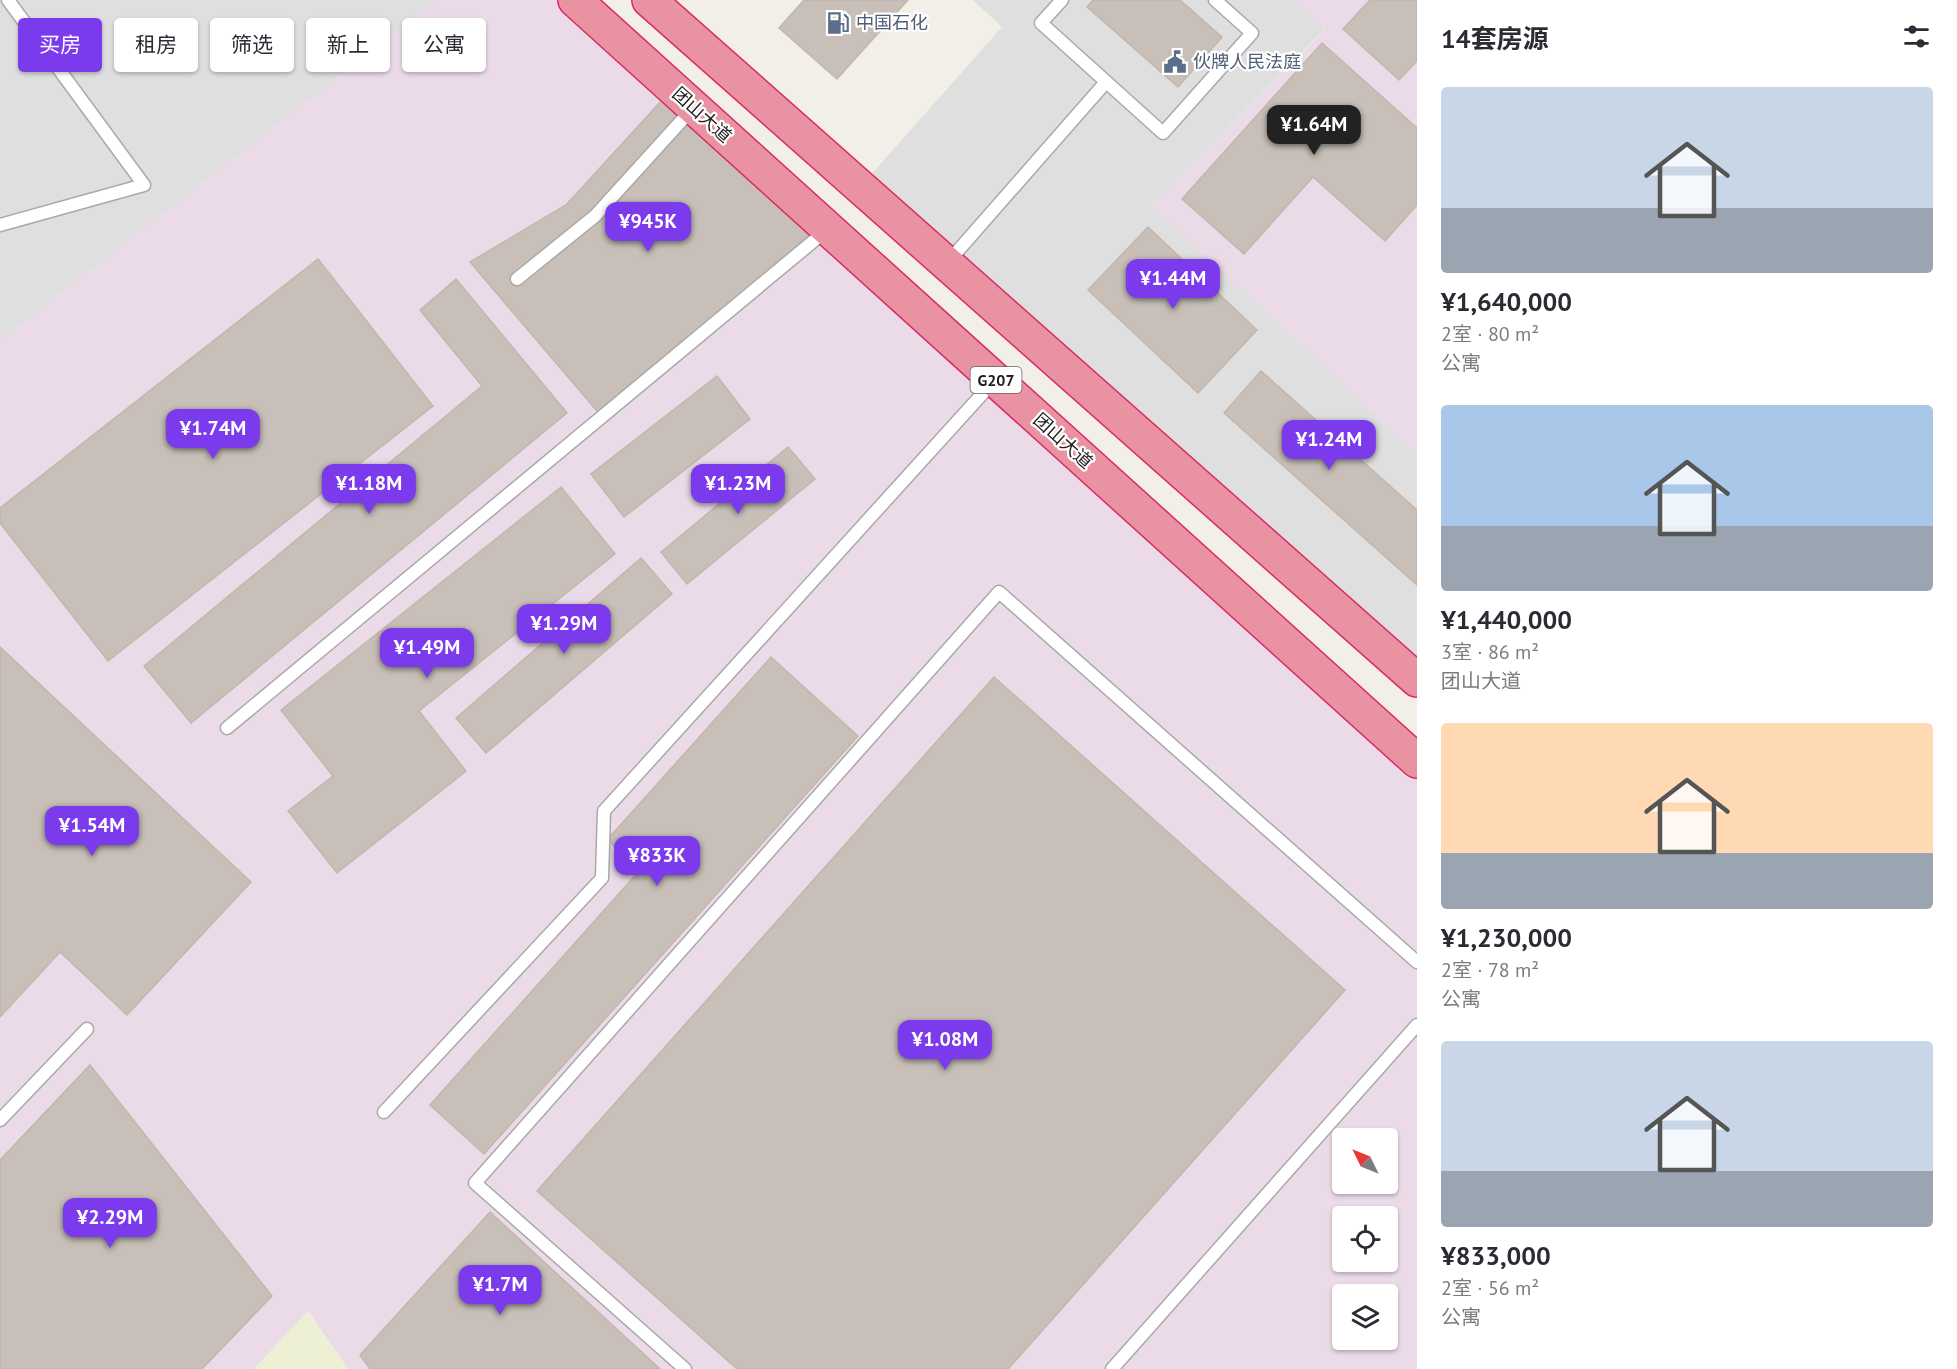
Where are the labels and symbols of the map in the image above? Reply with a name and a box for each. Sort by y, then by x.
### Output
fuel station icon: 中国石化 [825,10,851,36]
place label: 中国石化 [856,11,928,34]
public building icon: 伙牌人民法庭 [1162,49,1188,75]
place label: 伙牌人民法庭 [1193,50,1301,73]
street label: 团山大道 [668,82,737,147]
pin: ¥1.64M [1265,105,1363,156]
pin: ¥945K [606,202,690,253]
pin: ¥1.44M [1124,259,1222,310]
road number: G207 [970,367,1022,393]
street label: 团山大道 [1029,408,1098,473]
pin: ¥1.74M [164,409,262,460]
pin: ¥1.24M [1280,420,1378,471]
pin: ¥1.18M [320,464,418,515]
pin: ¥1.23M [689,464,787,515]
pin: ¥1.29M [515,604,613,655]
pin: ¥1.49M [378,628,476,679]
pin: ¥1.54M [43,806,141,857]
pin: ¥833K [615,836,699,887]
pin: ¥1.08M [896,1020,994,1071]
north arrow [1332,1128,1398,1194]
pin: ¥2.29M [61,1198,159,1249]
pin: ¥1.7M [458,1265,542,1316]

